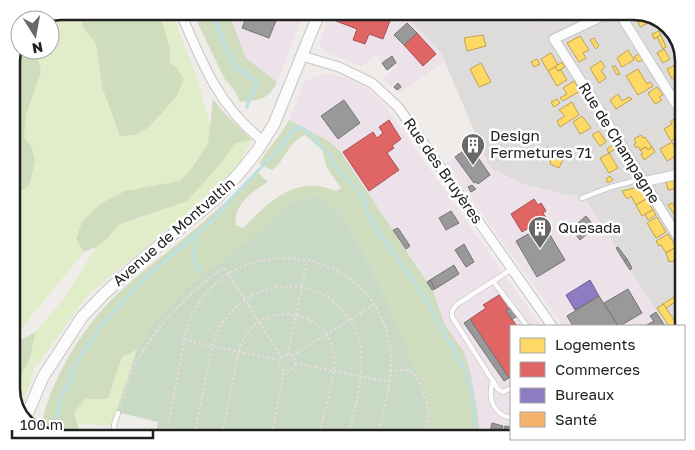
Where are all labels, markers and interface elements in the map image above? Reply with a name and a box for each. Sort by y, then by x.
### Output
north arrow [10,10,60,60]
text: N [31,39,44,58]
street label: Rue de Champagne [575,79,664,206]
street label: Rue des Bruyères [401,114,487,227]
place label: Design Fermetures 71 [490,126,592,161]
building icon: Design Fermetures 71 [460,132,486,166]
street label: Avenue de Montvaltin [109,173,238,289]
building icon: Quesada [527,215,553,249]
place label: Quesada [558,218,621,236]
legend [510,325,685,440]
text: Logements [555,335,635,353]
text: Commerces [555,360,640,378]
text: Bureaux [555,385,614,403]
scale bar [12,408,154,440]
text: Santé [555,410,597,428]
text: 100 m [20,415,63,433]

